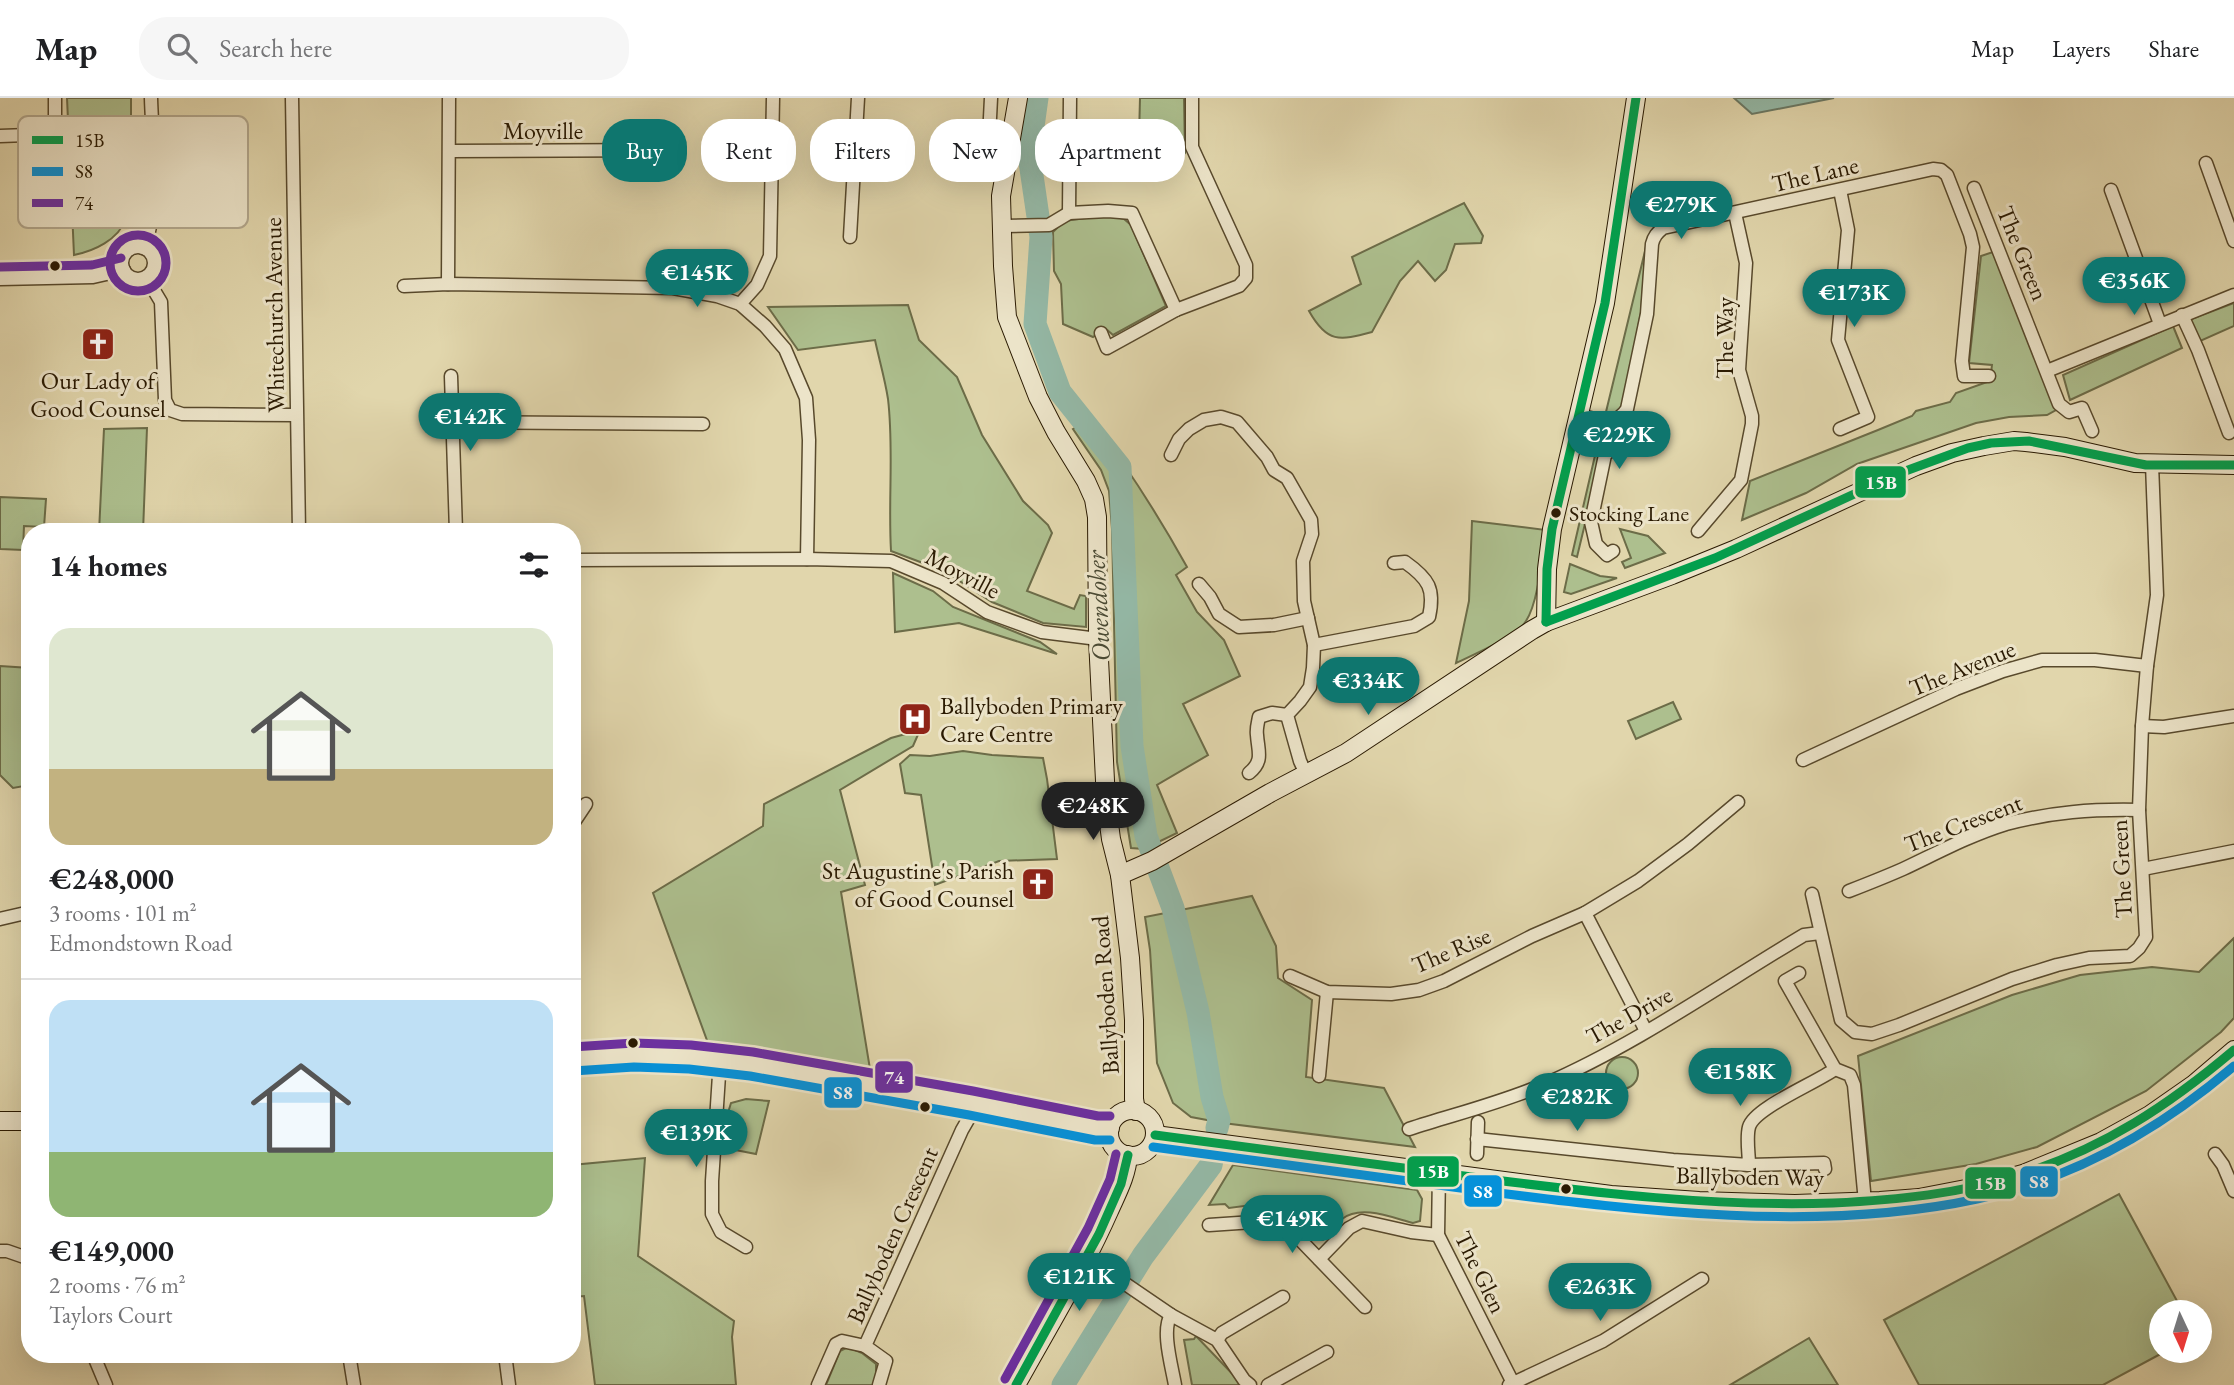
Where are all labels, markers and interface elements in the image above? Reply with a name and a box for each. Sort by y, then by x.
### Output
search box [139,17,629,80]
text: Map [35,27,97,70]
icon: search [163,29,201,67]
text: Search here [219,31,332,65]
text: Map [1971,33,2014,64]
text: Layers [2052,33,2111,64]
text: Share [2149,33,2199,64]
street label: Moyville [503,115,583,146]
legend [18,116,248,228]
chip: Buy [602,119,687,182]
chip: Rent [701,119,796,182]
chip: Filters [810,119,915,182]
chip: New [929,119,1021,182]
chip: Apartment [1035,119,1185,182]
text: 15B [75,128,104,153]
street label: The Lane [1769,149,1861,199]
text: S8 [75,159,93,184]
pin: €279K [1632,181,1730,241]
text: €279K [1645,189,1717,219]
text: 74 [75,191,94,216]
street label: The Green [1990,201,2056,305]
street label: Whitechurch Avenue [257,217,291,413]
pin: €145K [648,250,746,309]
text: €145K [661,257,733,287]
pin: €356K [2085,258,2183,317]
unlabelled marker [48,259,62,273]
text: €356K [2098,265,2170,295]
pin: €173K [1805,270,1903,329]
text: €173K [1818,277,1890,307]
street label: The Way [1709,297,1740,379]
church icon: Our Lady of Good Counsel [79,325,117,363]
place label: Our Lady of Good Counsel [30,365,166,424]
pin: €142K [421,394,519,453]
text: €142K [434,401,506,431]
pin: €229K [1570,412,1668,471]
text: €229K [1583,419,1655,449]
line badge: 15B [1854,465,1907,499]
text: 15B [1865,470,1897,495]
place label: Stocking Lane [1569,499,1690,528]
marker: Stocking Lane [1549,506,1563,520]
street label: Moyville [920,540,1006,606]
text: 14 homes [49,546,167,585]
icon: filters [515,546,553,584]
water label: Owendoher [1078,549,1118,662]
street label: The Avenue [1905,633,2019,703]
pin: €334K [1319,658,1417,717]
text: €334K [1332,665,1404,695]
icon: home [238,673,364,799]
place label: Ballyboden Primary Care Centre [940,690,1123,749]
hospital icon: Ballyboden Primary Care Centre [896,700,934,738]
pin: €248K [1044,782,1142,842]
street label: The Crescent [1900,786,2027,860]
text: €248K [1057,790,1129,820]
street label: The Green [2103,818,2139,919]
place label: St Augustine's Parish of Good Counsel [822,855,1014,914]
text: €248,000 [49,859,174,898]
church icon: St Augustine's Parish of Good Counsel [1019,865,1057,903]
text: 3 rooms · 101 m² [49,898,197,928]
street label: Ballyboden Road [1084,914,1126,1075]
street label: The Rise [1407,920,1495,980]
text: Edmondstown Road [49,928,232,958]
street label: The Drive [1580,979,1678,1051]
unlabelled marker [626,1036,640,1050]
icon: home [238,1045,364,1171]
pin: €158K [1691,1048,1789,1108]
text: €158K [1704,1056,1776,1086]
line badge: 74 [874,1060,914,1094]
text: 74 [884,1065,905,1090]
pin: €282K [1528,1074,1626,1133]
line badge: S8 [823,1076,863,1109]
text: S8 [833,1080,853,1105]
text: €282K [1541,1081,1613,1111]
unlabelled marker [918,1100,932,1114]
pin: €139K [647,1110,745,1169]
text: €139K [660,1117,732,1147]
street label: Ballyboden Crescent [839,1142,945,1328]
line badge: 15B [1406,1155,1460,1188]
text: 15B [1417,1159,1449,1184]
street label: Ballyboden Way [1676,1159,1825,1193]
line badge: S8 [2019,1165,2059,1198]
line badge: 15B [1964,1166,2017,1200]
text: S8 [2029,1169,2049,1194]
text: 15B [1974,1171,2006,1196]
line badge: S8 [1463,1174,1503,1208]
text: S8 [1473,1179,1493,1204]
unlabelled marker [1559,1182,1573,1196]
pin: €149K [1243,1196,1341,1255]
text: €149K [1256,1203,1328,1233]
street label: The Glen [1448,1226,1514,1319]
text: €149,000 [49,1231,174,1270]
pin: €121K [1030,1254,1128,1313]
text: €121K [1043,1261,1115,1291]
pin: €263K [1551,1264,1649,1323]
text: 2 rooms · 76 m² [49,1270,186,1300]
text: €263K [1564,1271,1636,1301]
text: Taylors Court [49,1300,172,1330]
north arrow [2149,1300,2212,1363]
map controls [2149,1300,2212,1363]

